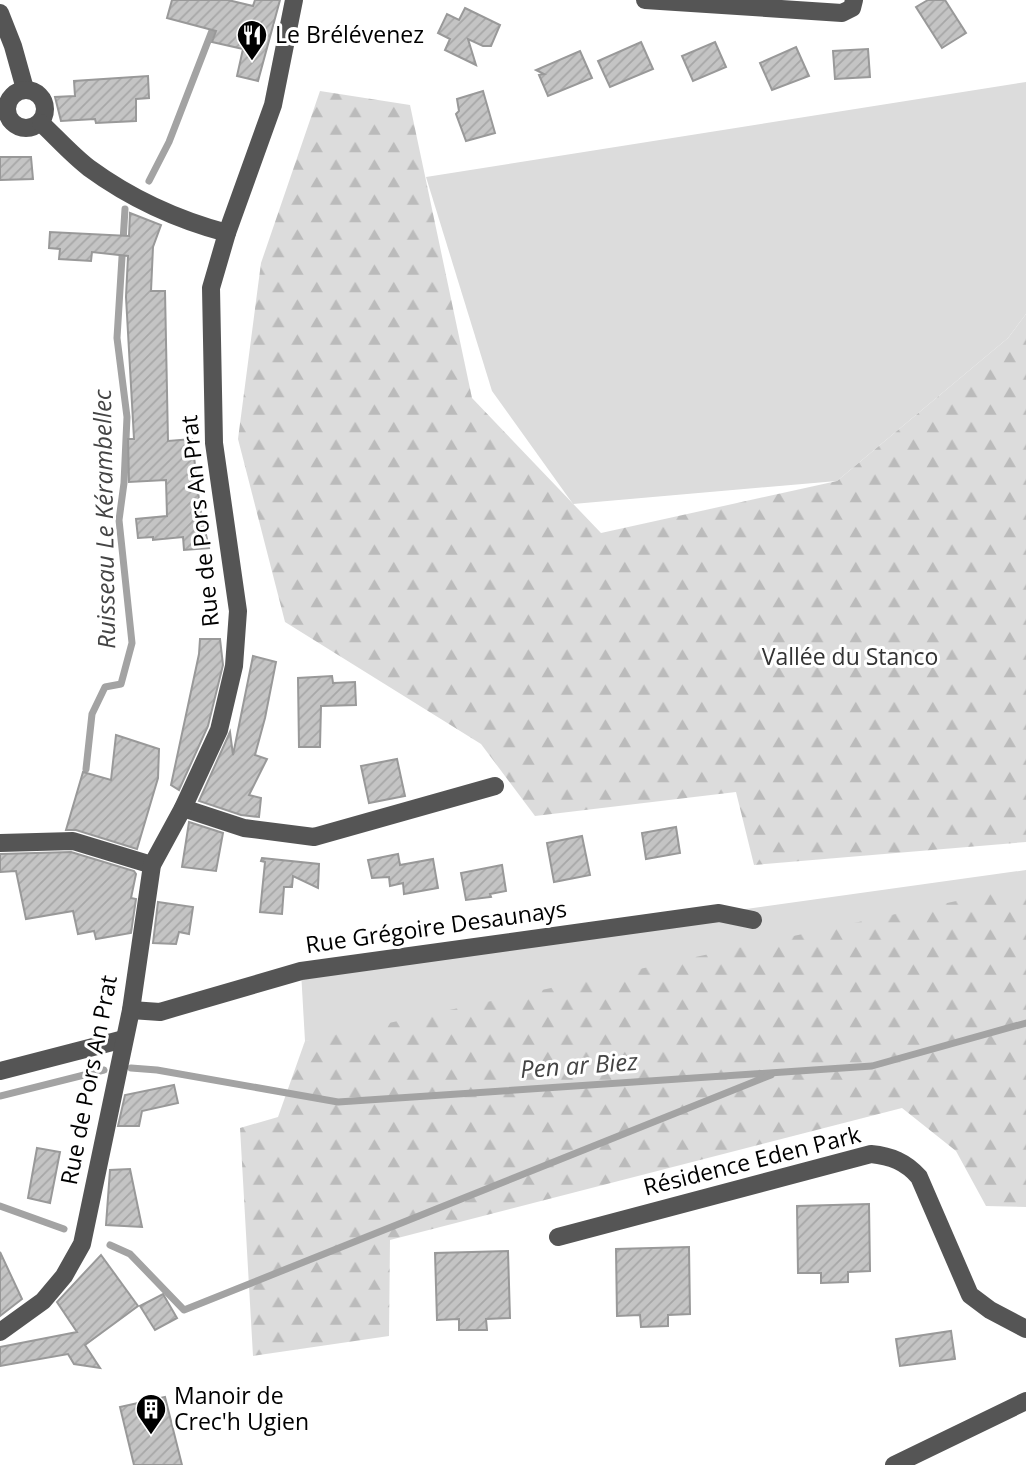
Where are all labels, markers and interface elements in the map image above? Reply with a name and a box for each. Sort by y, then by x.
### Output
restaurant icon: Le Brélévenez [235,18,269,62]
place label: Le Brélévenez [275,18,424,50]
water label: Ruisseau Le Kérambellec [85,388,122,649]
street label: Rue de Pors An Prat [172,414,226,629]
park label: Vallée du Stanco [762,640,938,672]
street label: Rue Grégoire Desaunays [303,892,569,960]
street label: Rue de Pors An Prat [52,972,124,1187]
water label: Pen ar Biez [519,1044,639,1085]
street label: Résidence Eden Park [640,1118,864,1203]
place label: Manoir de Crec'h Ugien [174,1379,309,1437]
building icon: Manoir de Crec'h Ugien [134,1392,168,1436]

